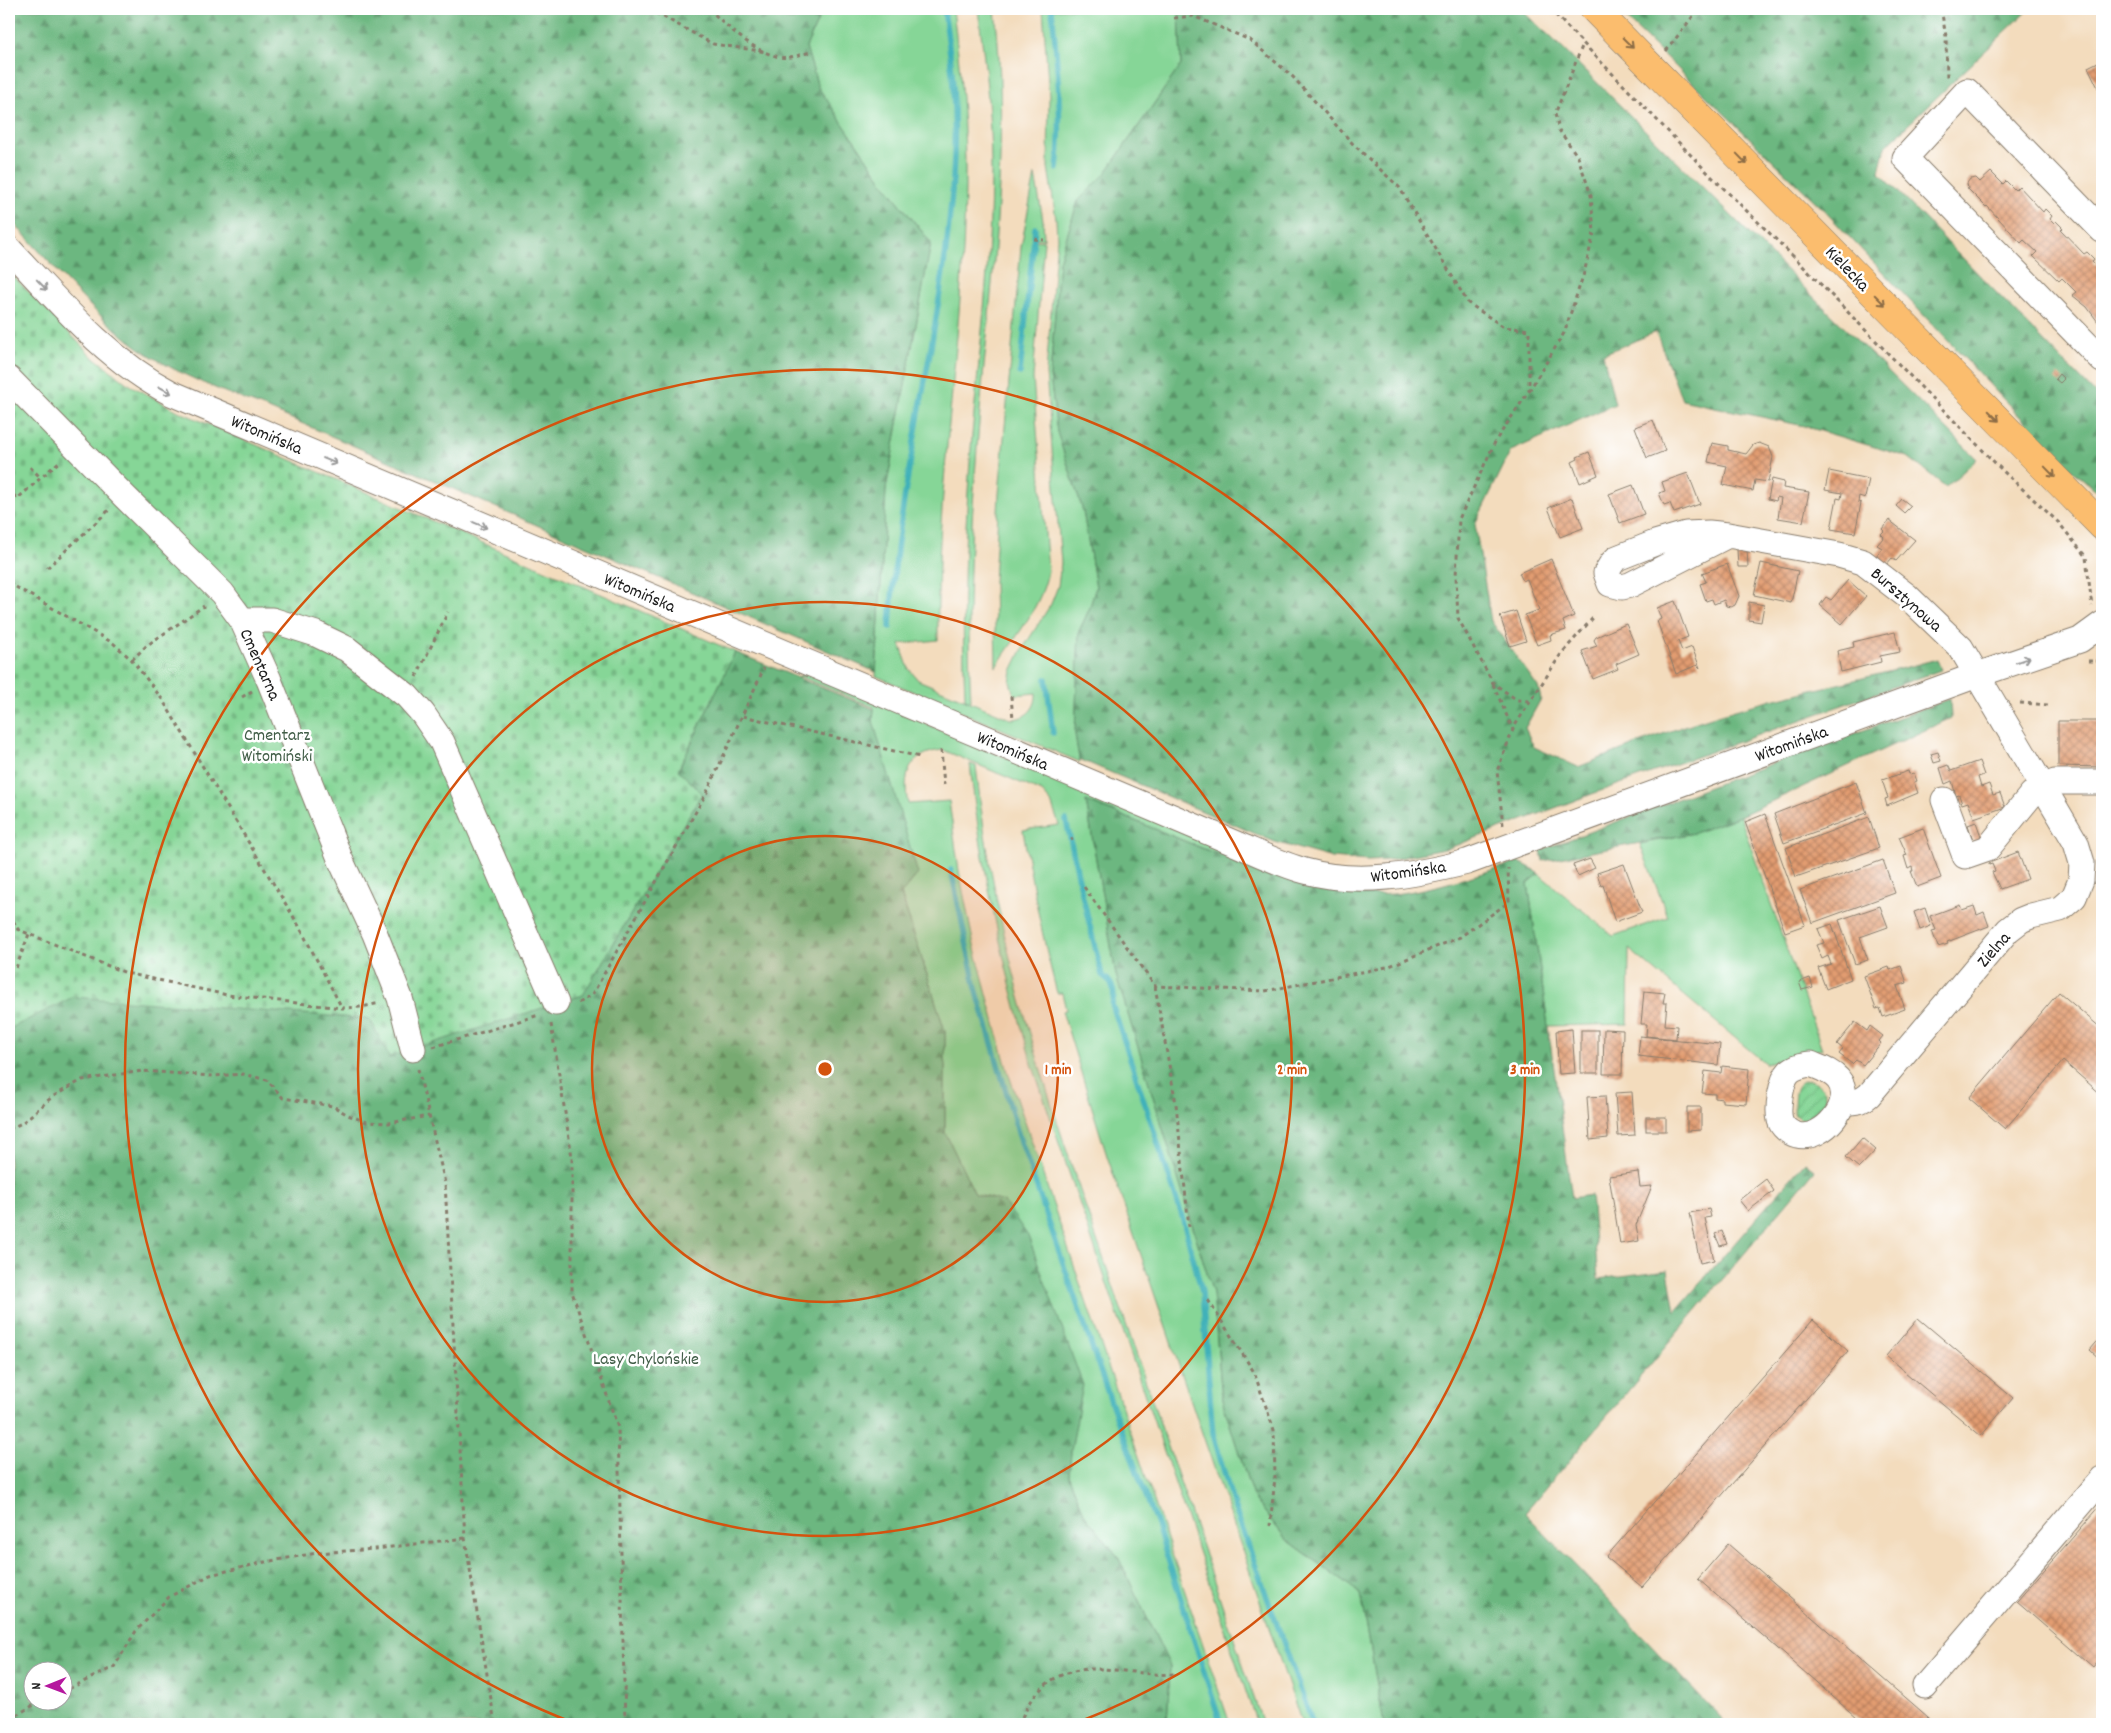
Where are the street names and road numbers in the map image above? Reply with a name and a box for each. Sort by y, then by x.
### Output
street label: Kielecka [1818,241,1875,299]
street label: Witomińska [226,410,306,463]
street label: Bursztynowa [1864,563,1947,639]
street label: Witomińska [599,568,679,621]
street label: Cmentarna [232,625,286,705]
street label: Witomińska [1752,720,1832,770]
street label: Witomińska [972,726,1052,779]
street label: Witomińska [1369,856,1448,891]
street label: Zielna [1972,927,2018,974]

